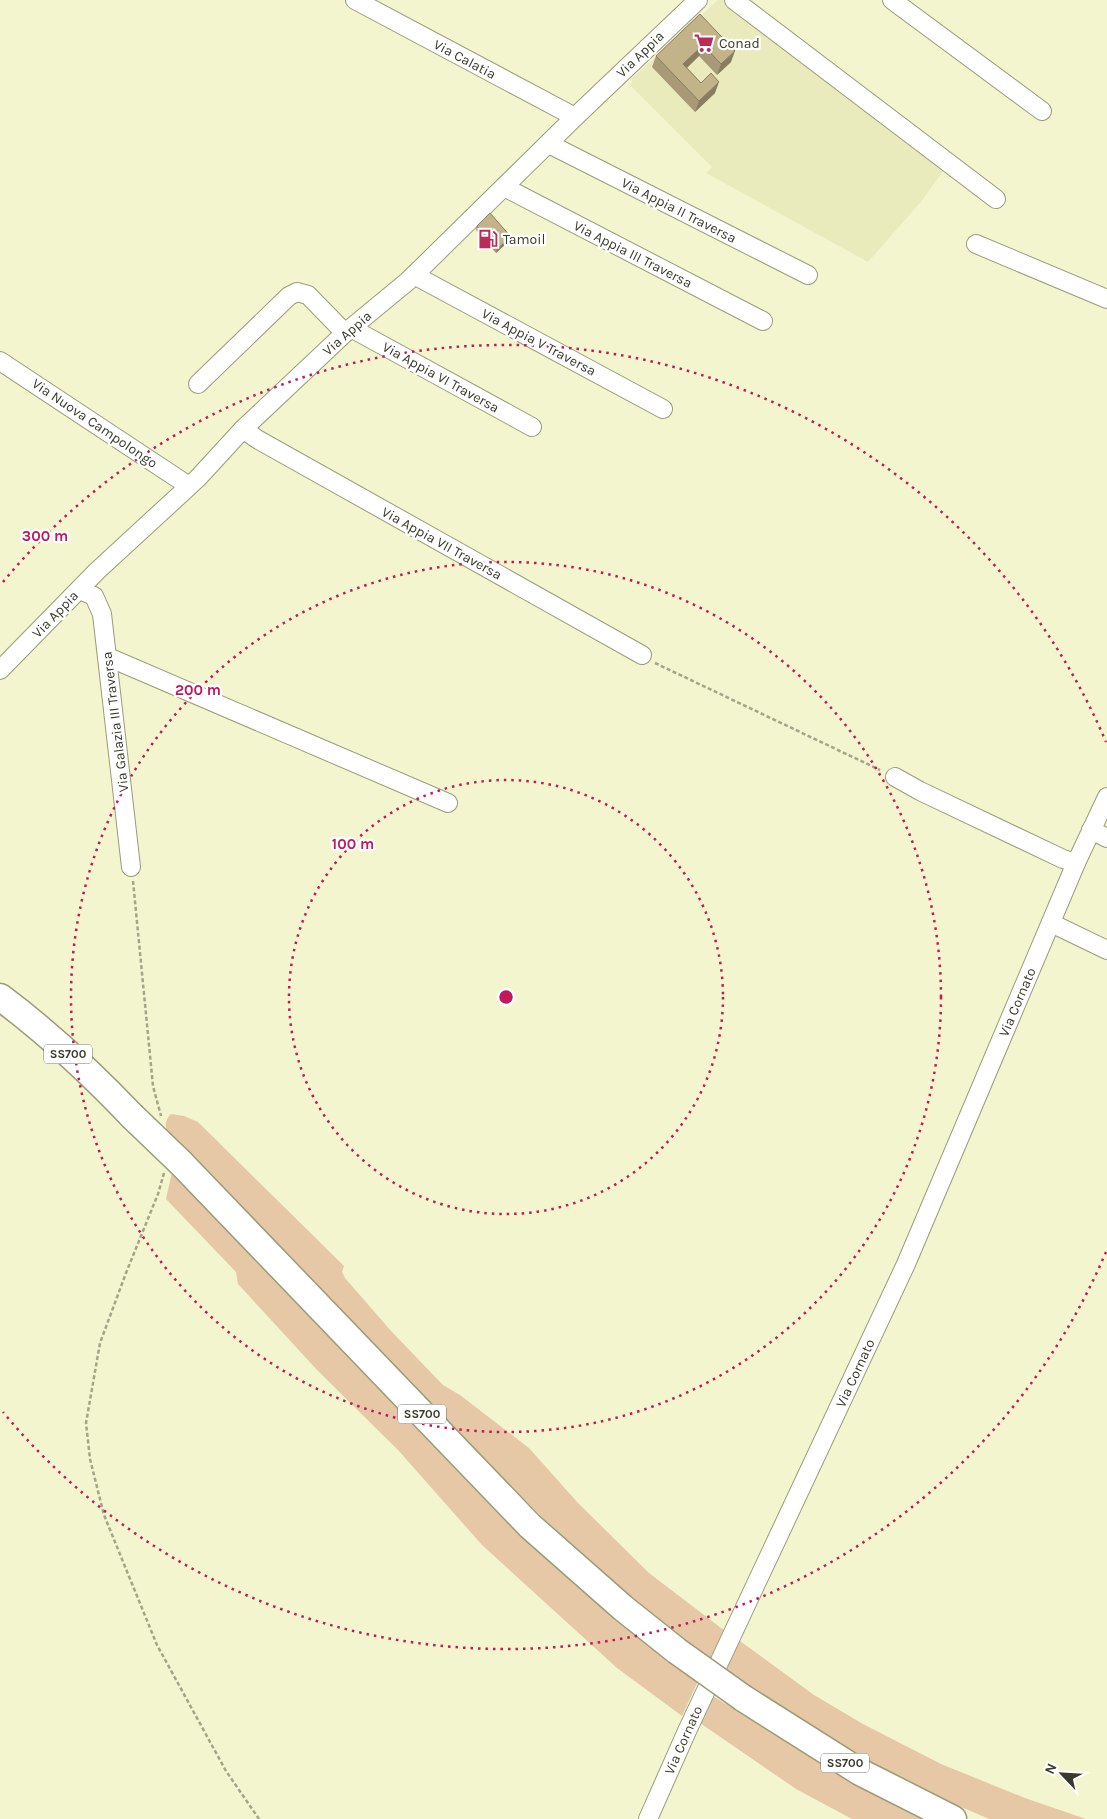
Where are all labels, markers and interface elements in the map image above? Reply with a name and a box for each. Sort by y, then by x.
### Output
street label: Via Appia [613,28,668,81]
supermarket icon: Conad [693,32,715,54]
place label: Conad [719,35,760,52]
street label: Via Calatia [431,36,499,83]
street label: Via Appia II Traversa [618,174,739,247]
street label: Via Appia III Traversa [571,217,695,292]
fuel station icon: Tamoil [477,228,499,250]
place label: Tamoil [503,231,545,248]
street label: Via Appia V Traversa [479,305,599,380]
street label: Via Appia [319,307,375,359]
street label: Via Appia VI Traversa [379,338,502,417]
street label: Via Nuova Campolongo [29,375,161,472]
street label: Via Appia VII Traversa [379,503,505,584]
text: 300 m [22,527,68,545]
street label: Via Appia [29,587,82,642]
street label: Via Galazia III Traversa [98,651,133,793]
text: 200 m [175,681,221,699]
text: 100 m [332,835,374,853]
street label: Via Cornato [995,965,1040,1039]
centre of rings [497,988,515,1006]
road number: SS700 [44,1044,92,1064]
street label: Via Cornato [832,1336,879,1410]
road number: SS700 [398,1405,446,1424]
street label: Via Cornato [661,1703,706,1777]
north arrow [1037,1749,1087,1799]
road number: SS700 [821,1754,869,1772]
text: N [1041,1761,1060,1777]

